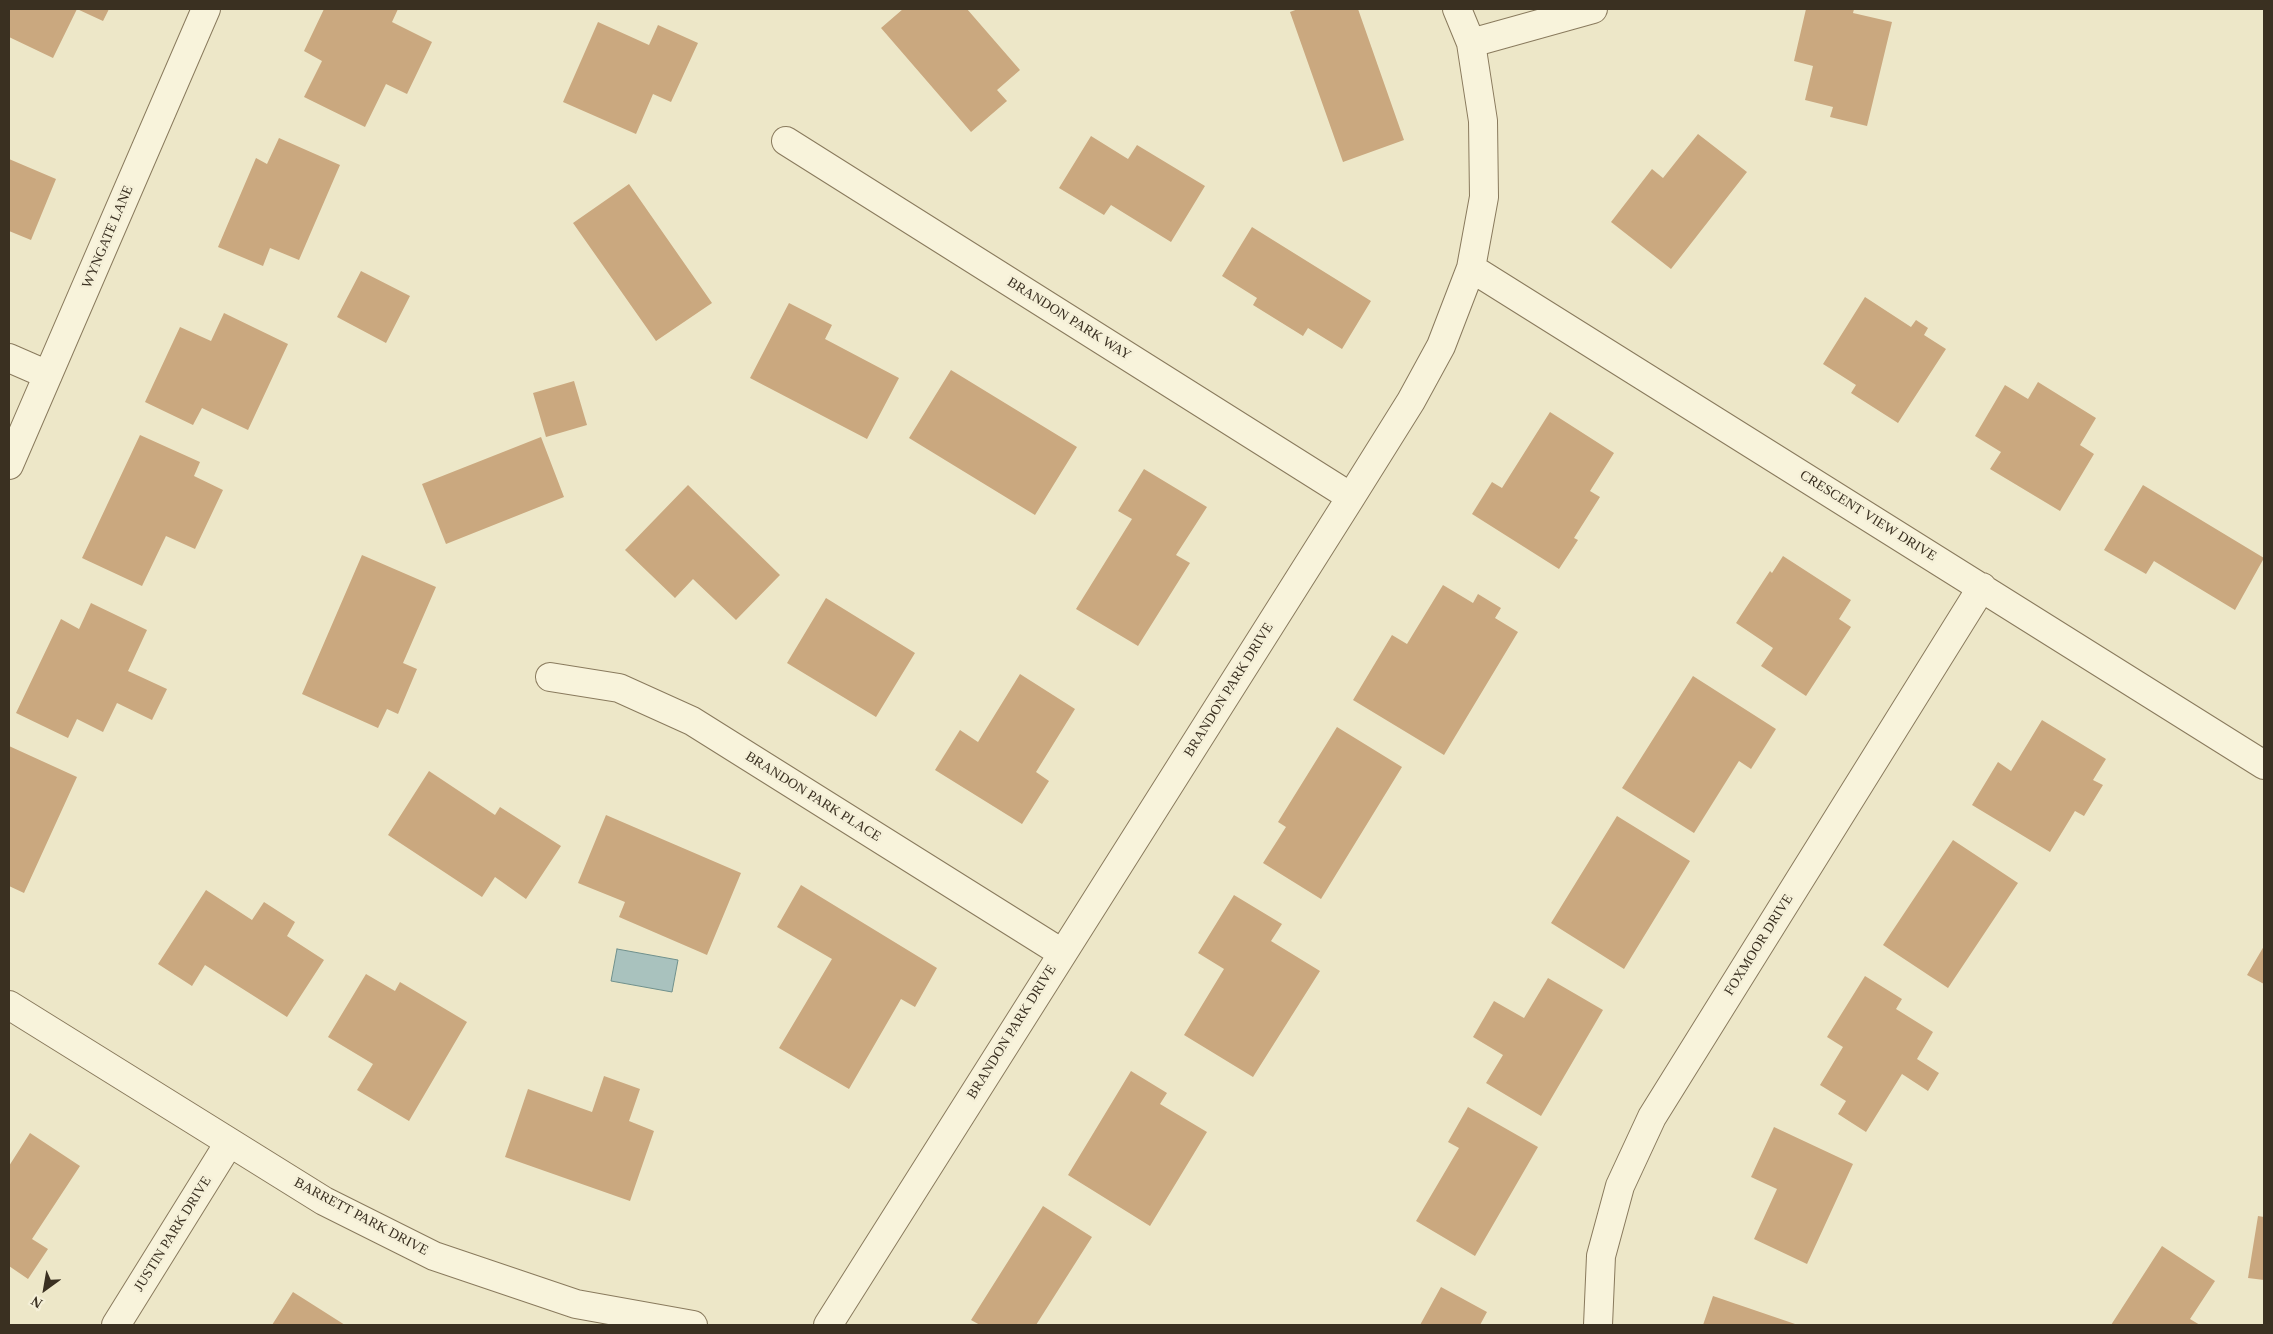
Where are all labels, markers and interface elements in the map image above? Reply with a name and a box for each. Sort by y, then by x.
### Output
street label: WYNGATE LANE [79,183,137,291]
street label: BRANDON PARK WAY [1004,274,1134,364]
street label: CRESCENT VIEW DRIVE [1797,467,1939,565]
street label: BRANDON PARK DRIVE [1181,620,1277,760]
street label: BRANDON PARK PLACE [742,748,884,846]
street label: FOXMOOR DRIVE [1721,891,1797,999]
street label: BRANDON PARK DRIVE [964,962,1060,1102]
street label: JUSTIN PARK DRIVE [131,1173,215,1295]
street label: BARRETT PARK DRIVE [291,1174,431,1260]
north arrow [20,1264,70,1314]
text: N [29,1293,45,1311]

